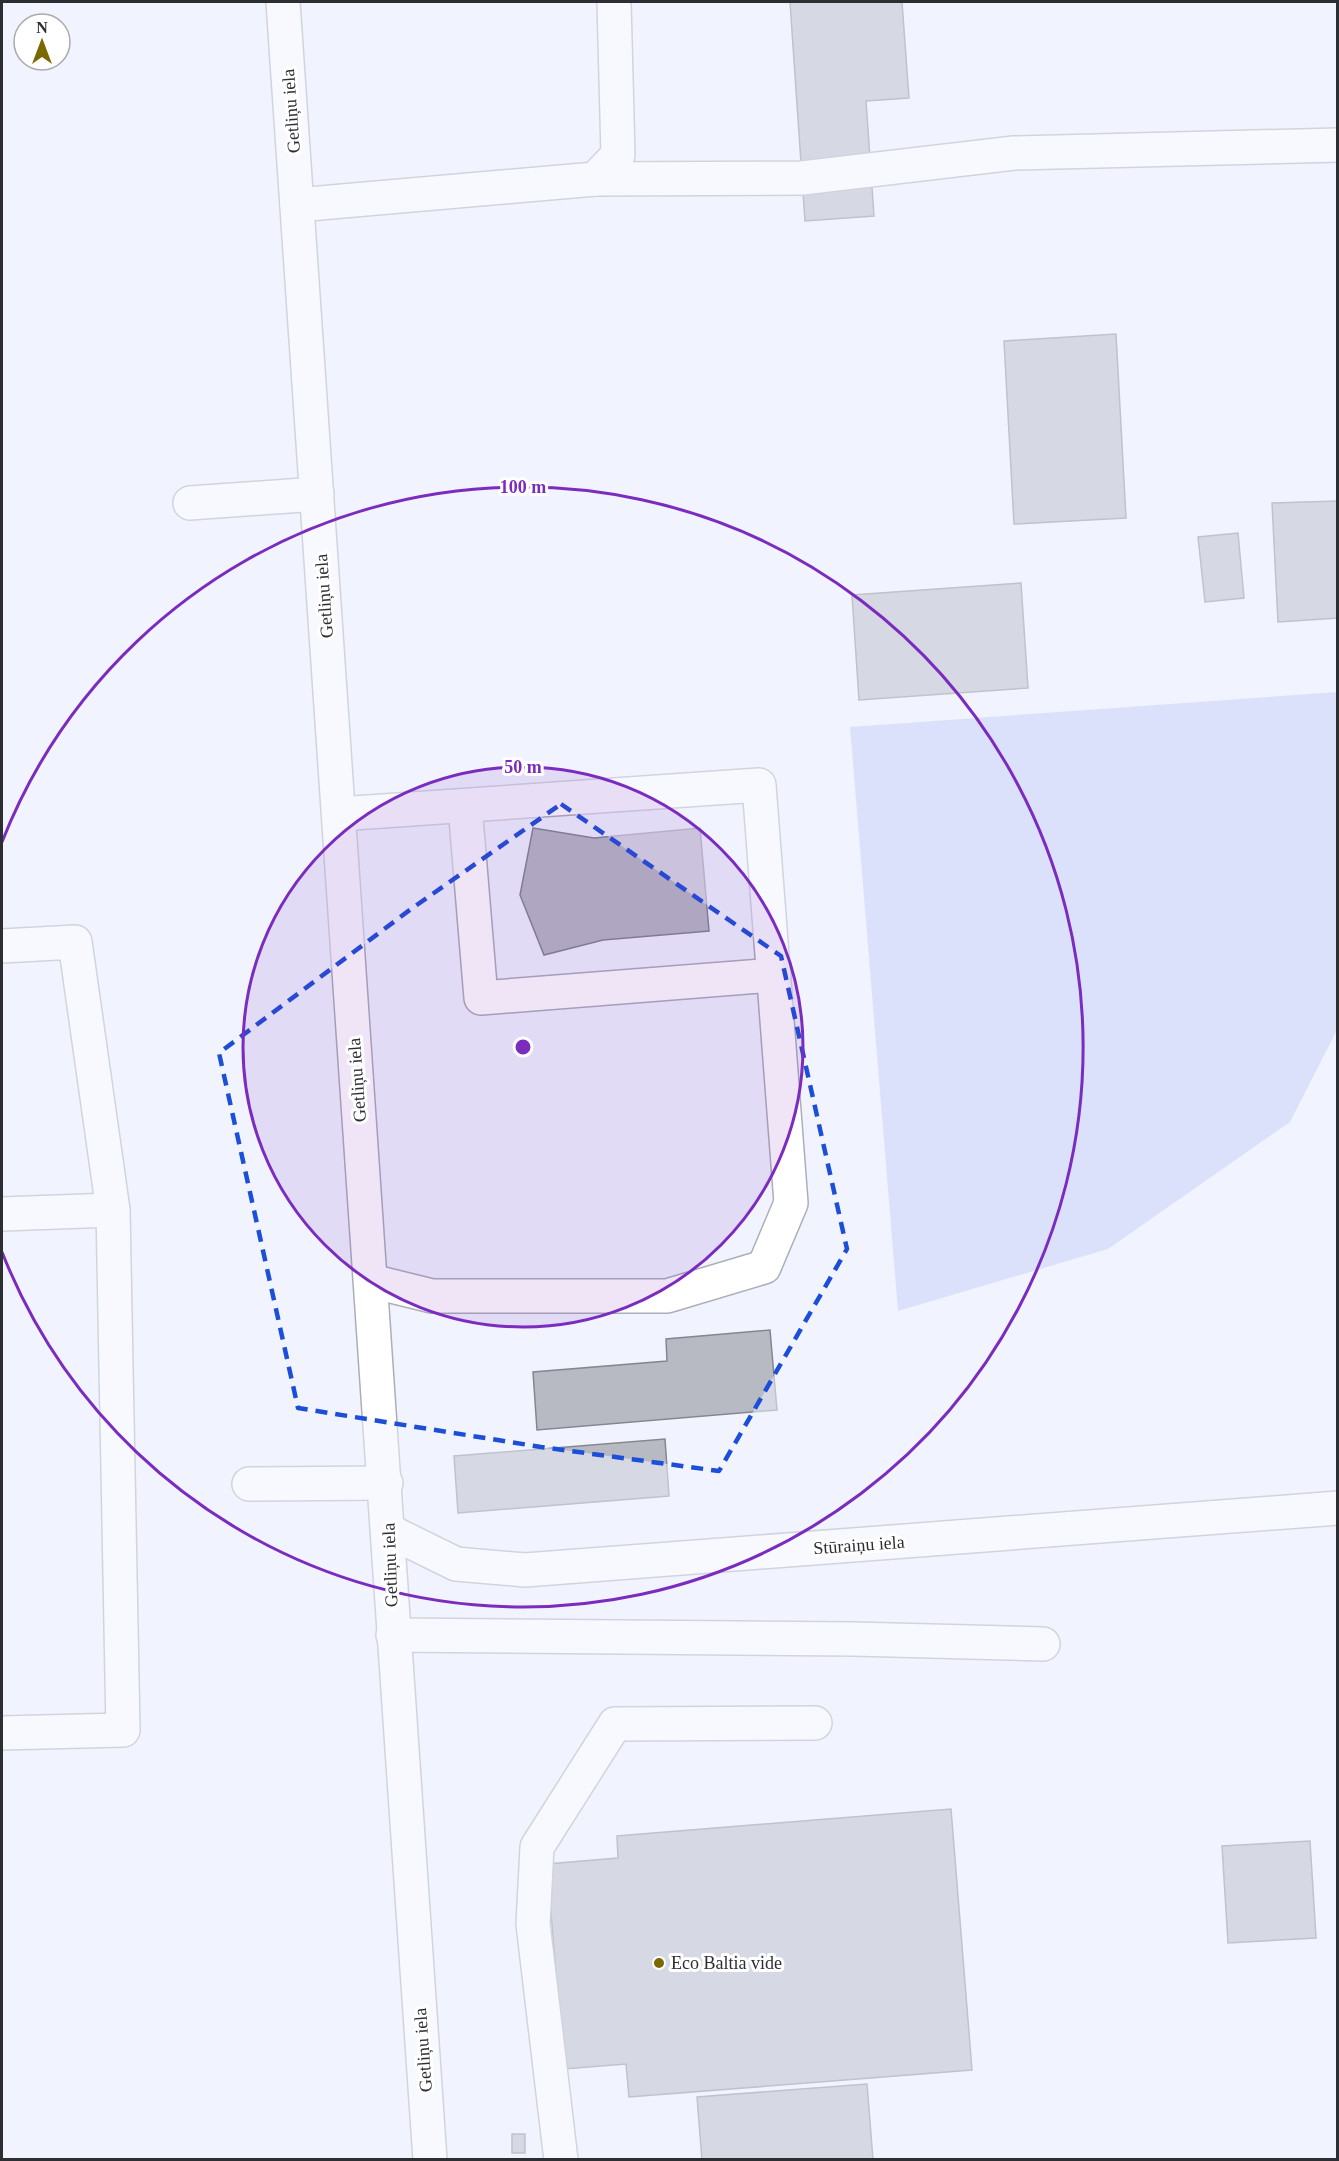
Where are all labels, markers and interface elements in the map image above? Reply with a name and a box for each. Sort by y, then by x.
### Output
north arrow [12,12,72,72]
text: N [36,19,48,36]
street label: Getliņu iela [278,68,304,154]
text: 100 m [500,477,546,497]
street label: Getliņu iela [311,553,337,639]
text: 50 m [504,757,542,777]
street label: Getliņu iela [344,1037,370,1123]
centre of rings [513,1037,533,1057]
street label: Getliņu iela [379,1522,401,1608]
street label: Stūraiņu iela [813,1532,905,1558]
place label: Eco Baltia vide [671,1953,782,1973]
marker: Eco Baltia vide [652,1956,666,1970]
street label: Getliņu iela [410,2007,436,2093]

